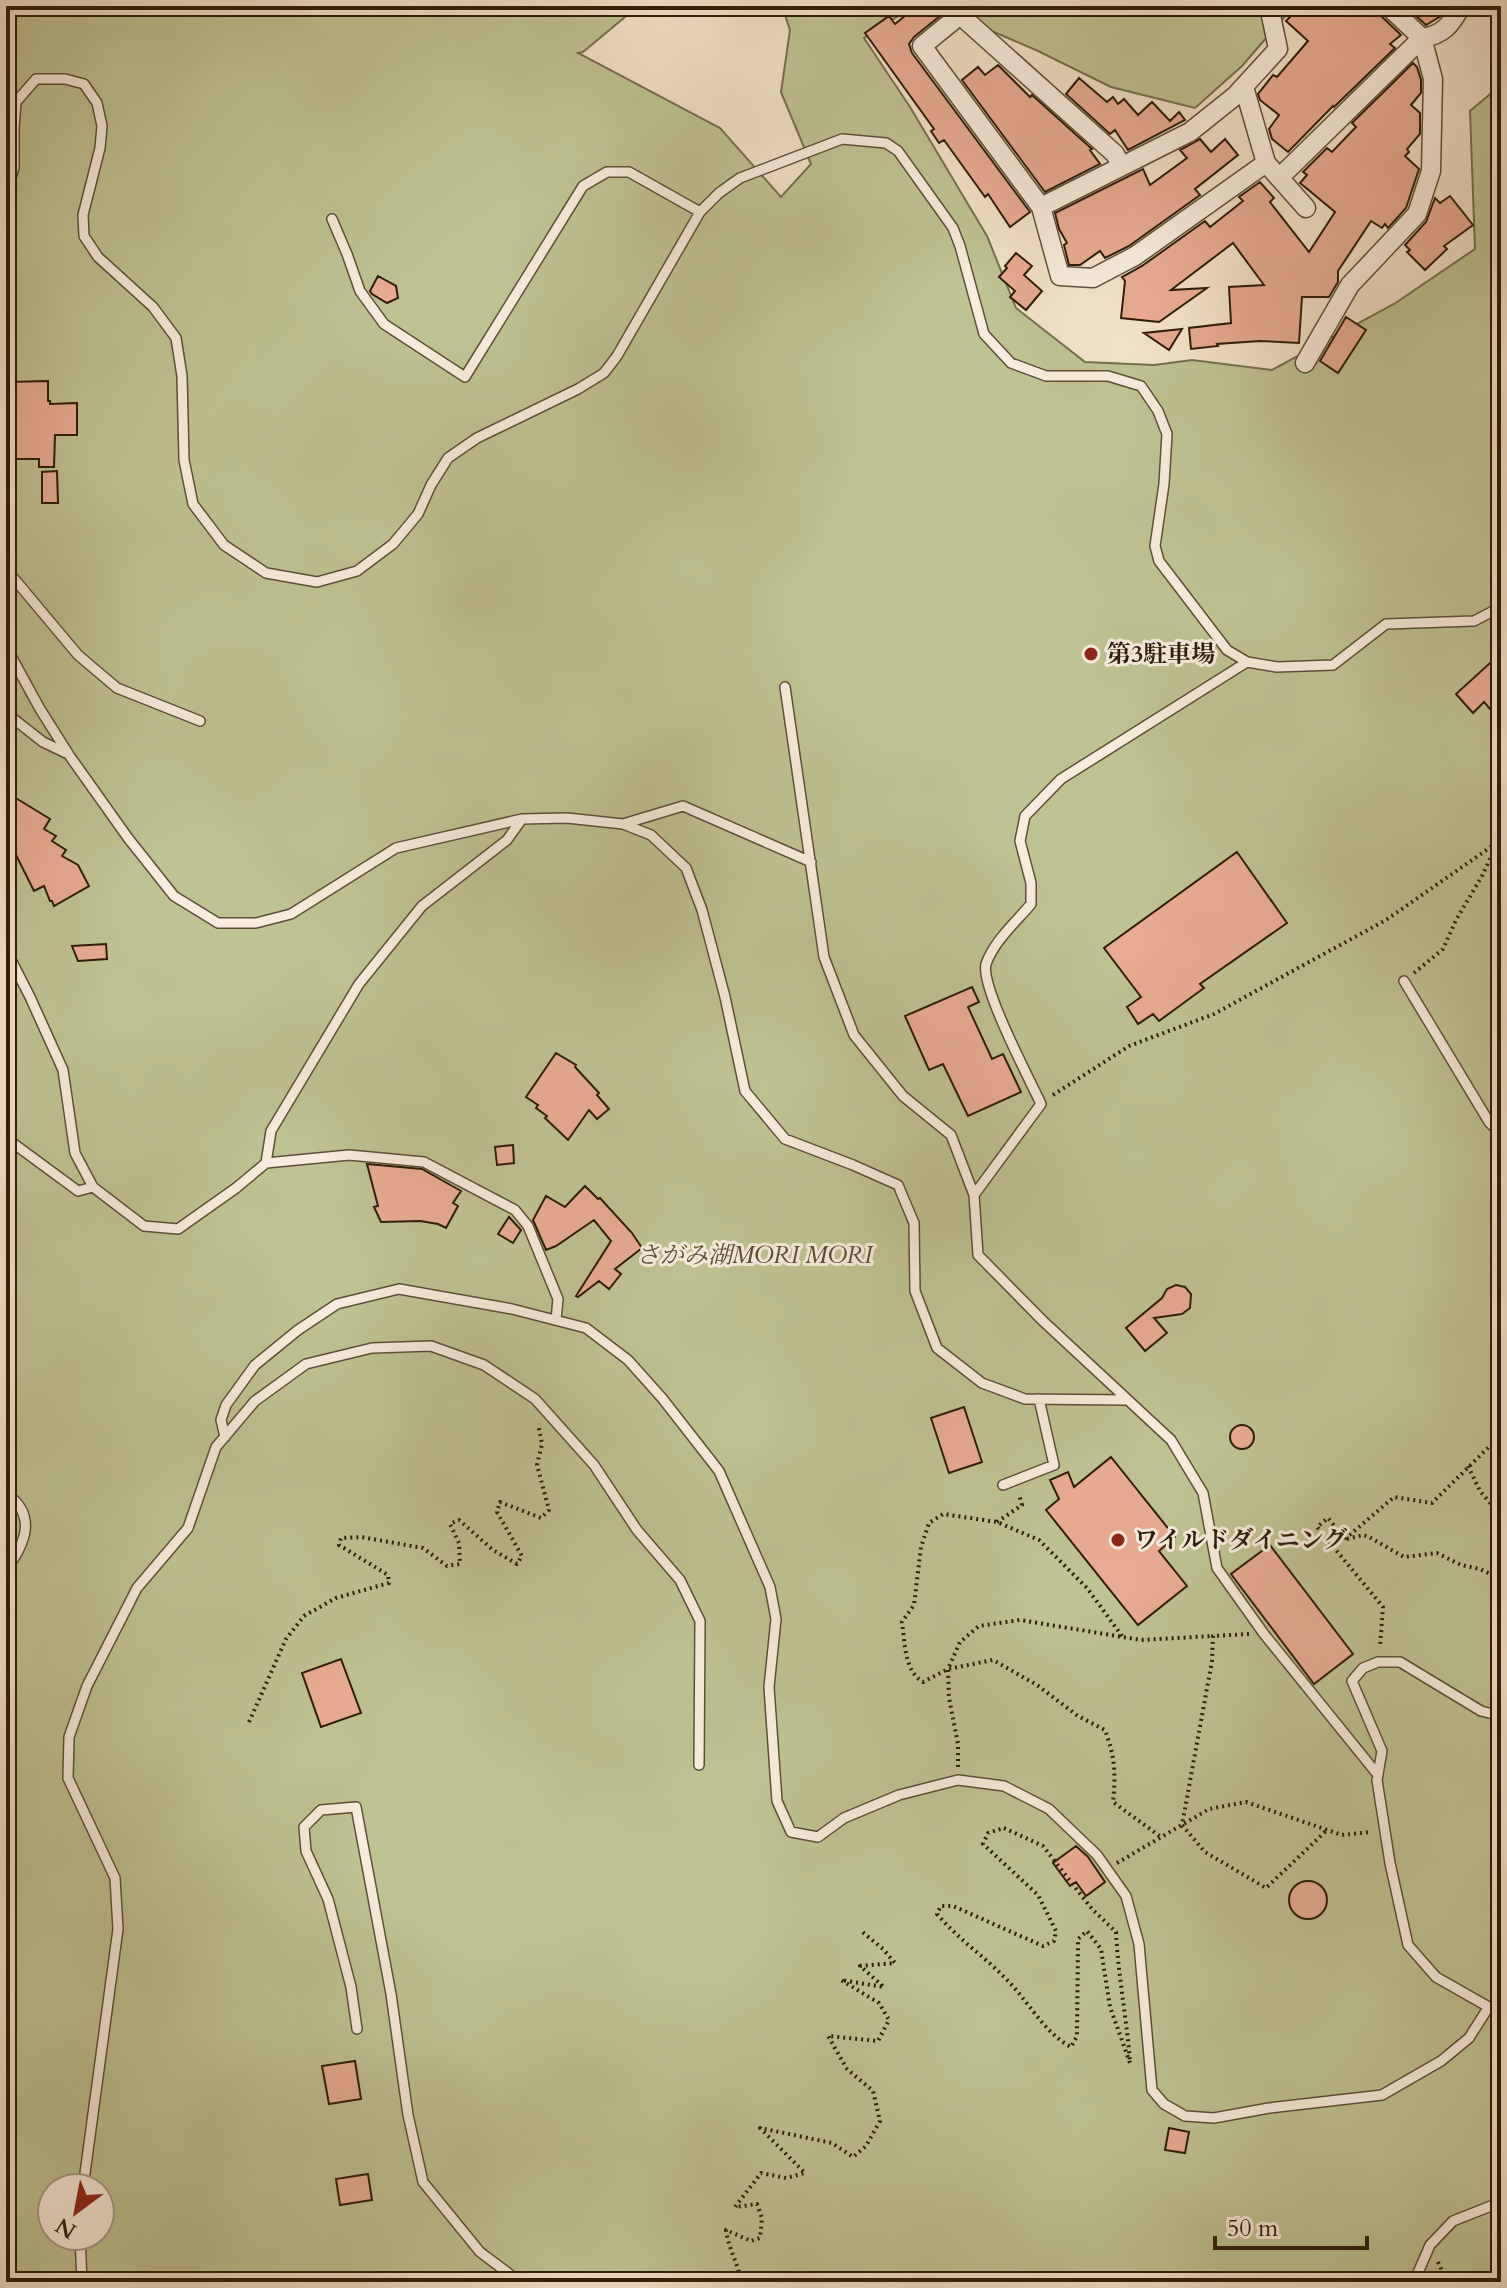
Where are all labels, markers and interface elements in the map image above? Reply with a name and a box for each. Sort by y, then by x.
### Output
place label: 第3駐車場 [1107,638,1215,671]
marker: 第3駐車場 [1082,645,1100,663]
park label: さがみ湖MORI MORI [636,1239,874,1272]
place label: ワイルドダイニング [1134,1524,1347,1557]
marker: ワイルドダイニング [1109,1531,1127,1549]
north arrow [36,2172,116,2252]
scale bar [1215,2200,1367,2250]
text: N [50,2210,82,2246]
text: 50 m [1227,2212,1279,2245]

